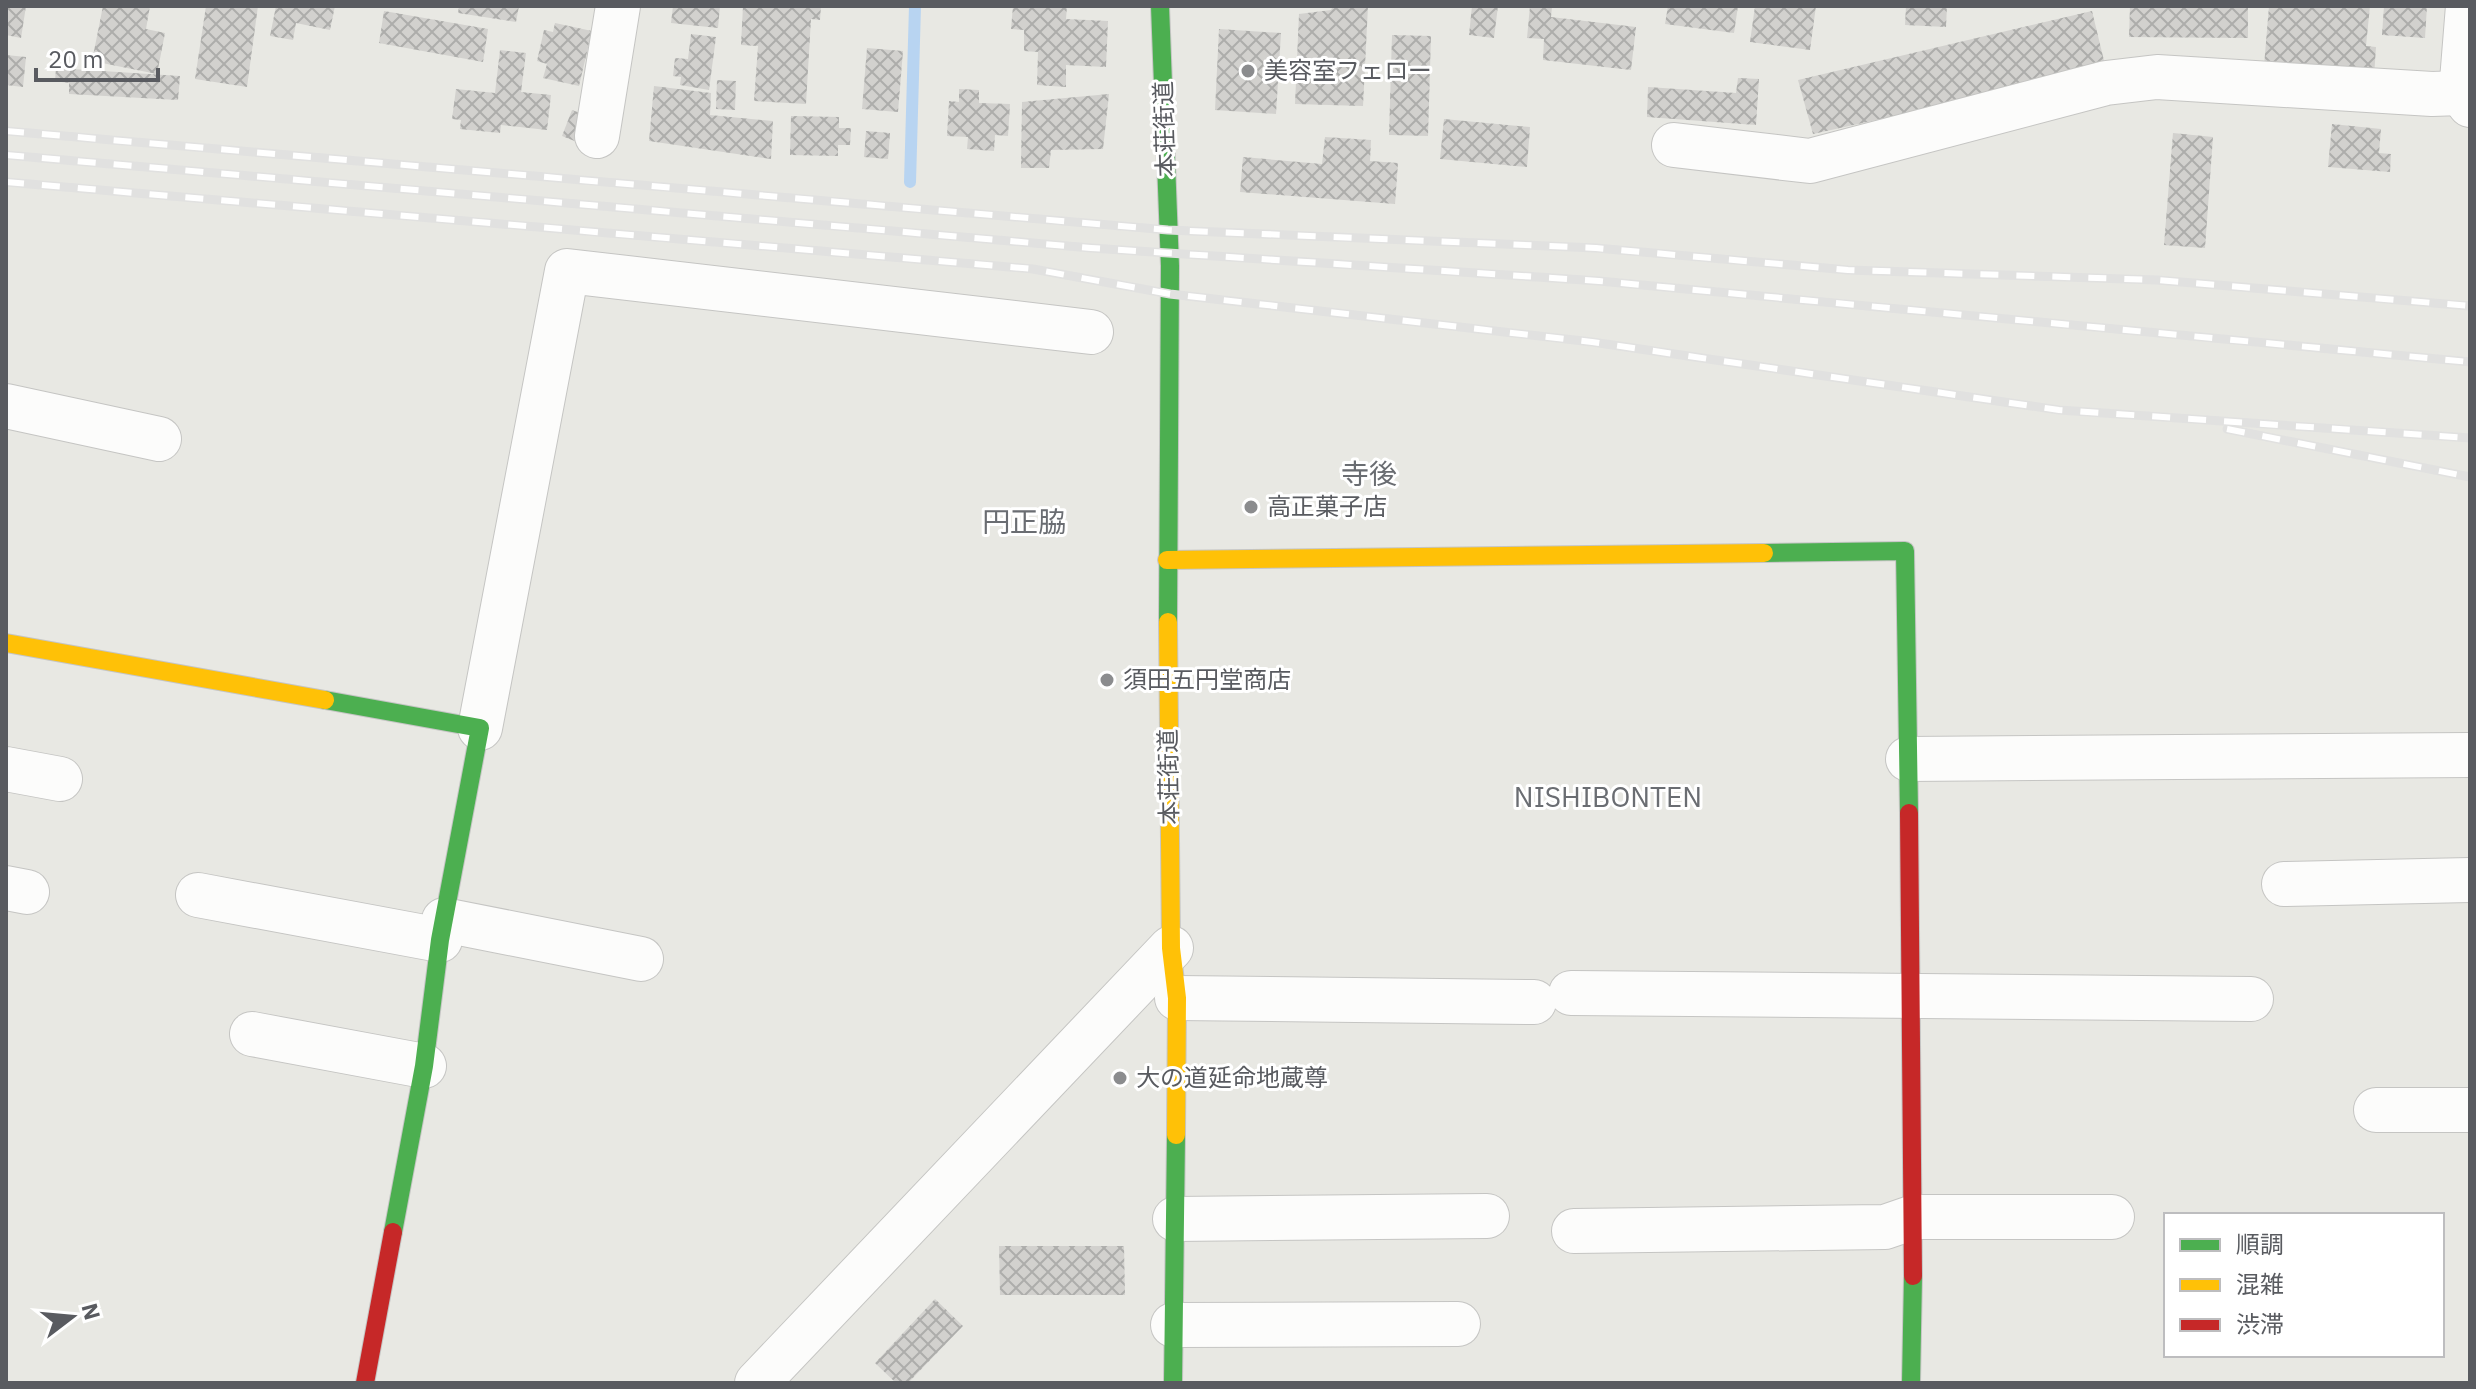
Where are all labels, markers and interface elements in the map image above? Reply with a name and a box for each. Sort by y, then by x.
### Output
scale bar [36,32,158,82]
text: 20 m [48,43,103,75]
place label: 美容室フェロー [1264,54,1432,86]
marker: 美容室フェロー [1239,62,1257,80]
street label: 本荘街道 [1146,81,1182,178]
district label: 寺後 [1341,455,1397,492]
place label: 高正菓子店 [1267,490,1387,522]
marker: 高正菓子店 [1242,498,1260,516]
district label: 円正脇 [982,503,1066,540]
place label: 須田五円堂商店 [1123,663,1291,695]
marker: 須田五円堂商店 [1098,671,1116,689]
street label: 本荘街道 [1151,729,1185,825]
district label: NISHIBONTEN [1514,778,1702,815]
place label: 大の道延命地蔵尊 [1136,1061,1328,1093]
marker: 大の道延命地蔵尊 [1111,1069,1129,1087]
legend [2164,1213,2444,1357]
text: 順調 [2236,1228,2284,1260]
text: 混雑 [2236,1268,2284,1300]
north arrow [32,1277,112,1357]
text: N [76,1300,108,1323]
text: 渋滞 [2236,1308,2284,1340]

